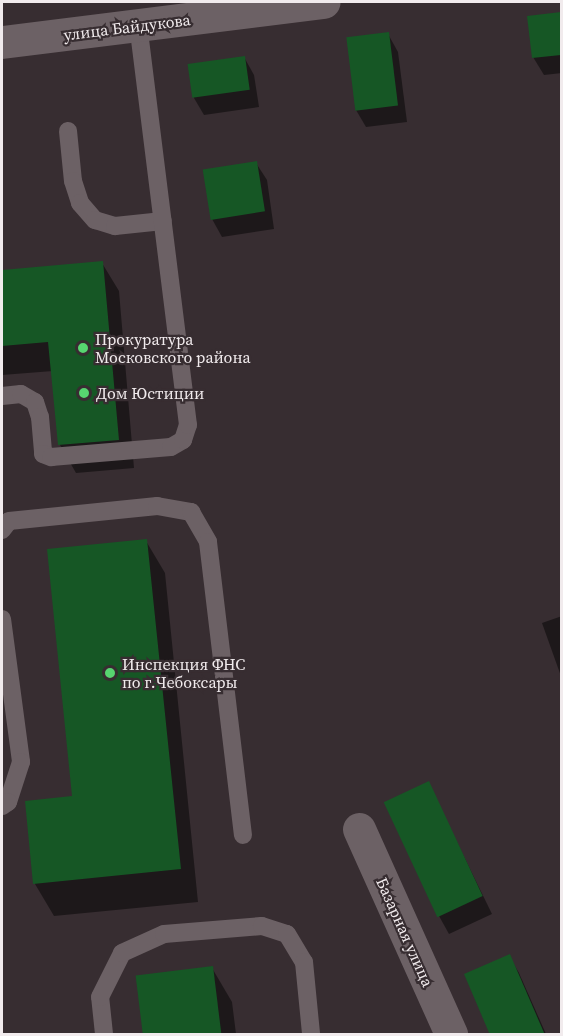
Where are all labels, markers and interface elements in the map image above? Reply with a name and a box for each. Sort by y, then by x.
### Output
street label: улица Байдукова [62,10,192,44]
place label: Прокуратура Московского района [95,329,251,367]
marker: Прокуратура Московского района [76,341,90,355]
place label: Дом Юстиции [96,383,204,403]
marker: Дом Юстиции [77,386,91,400]
place label: Инспекция ФНС по г.Чебоксары [122,654,245,692]
marker: Инспекция ФНС по г.Чебоксары [103,666,117,680]
street label: Базарная улица [372,874,438,990]

